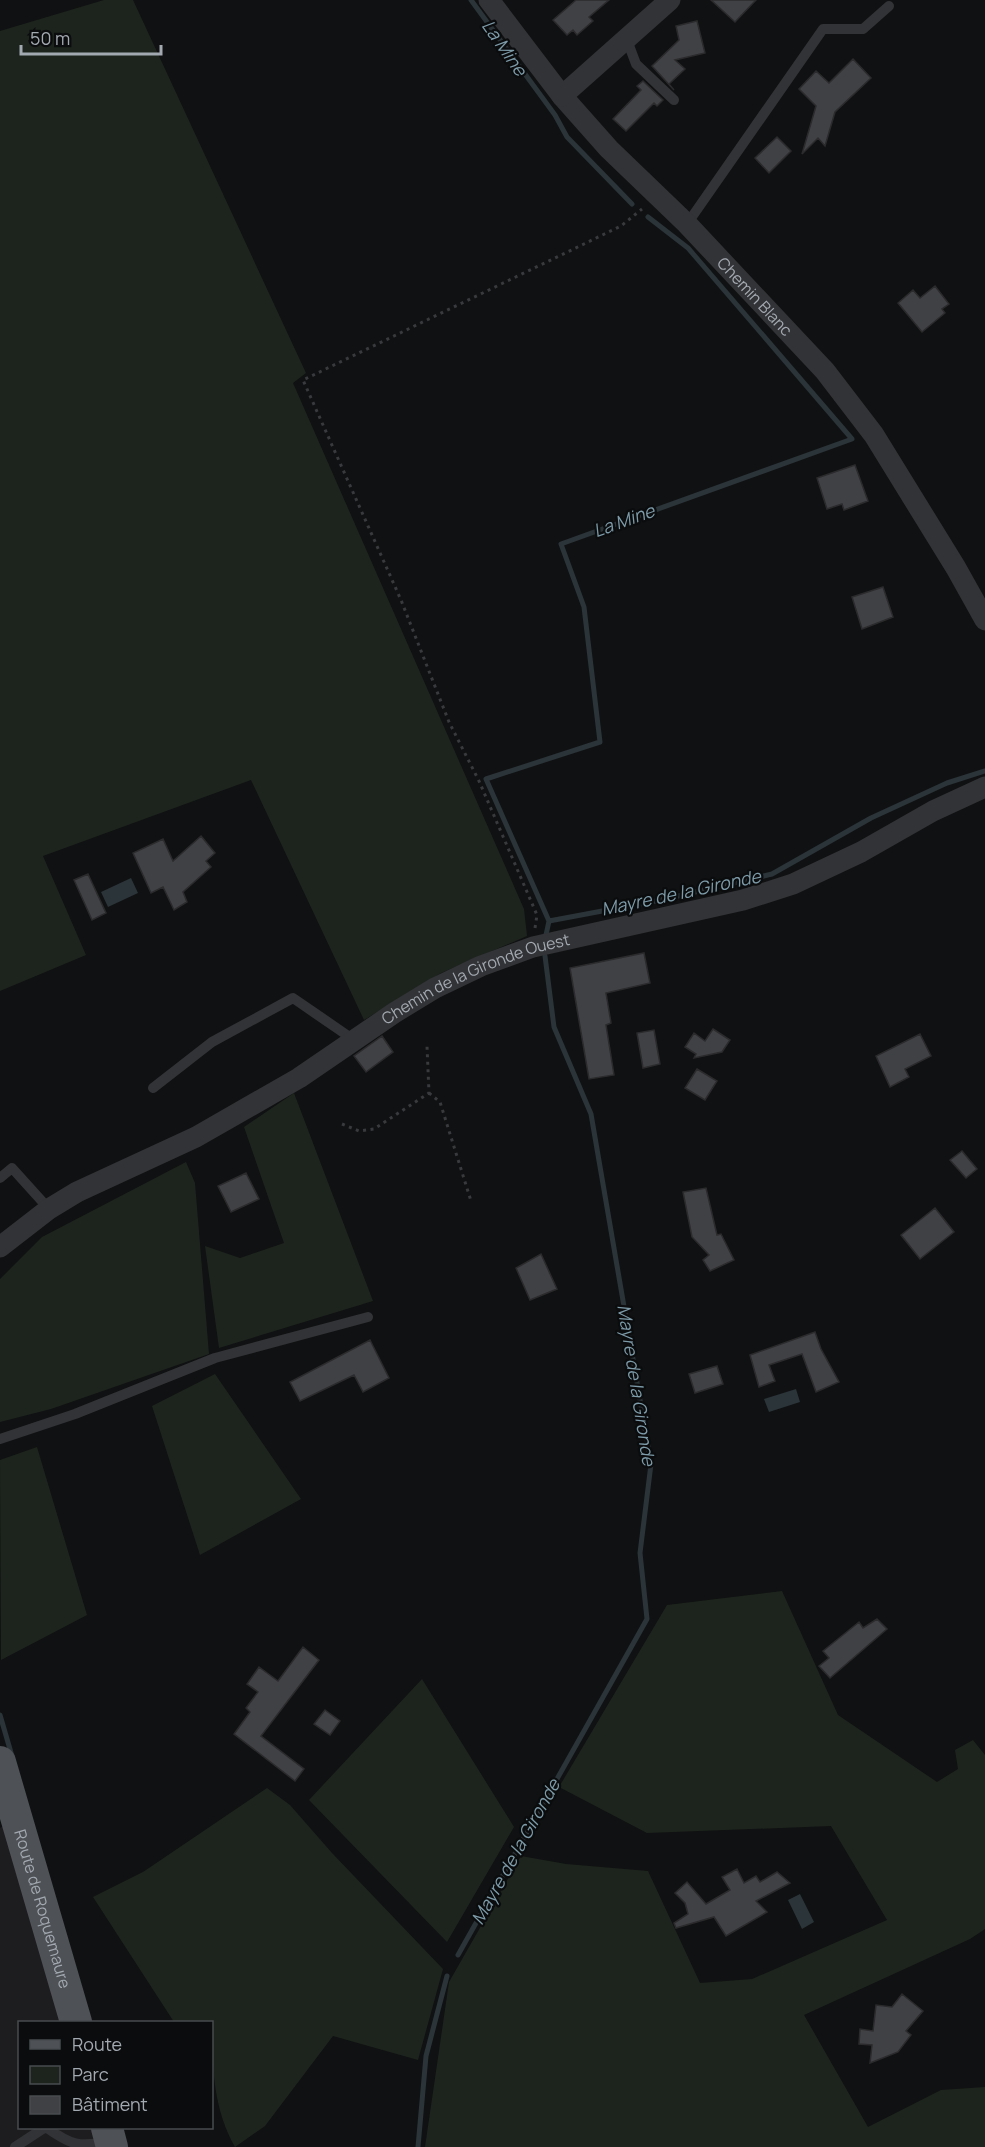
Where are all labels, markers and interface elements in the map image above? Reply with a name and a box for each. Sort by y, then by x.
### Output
water label: La Mine [477,15,534,81]
scale bar [21,18,160,56]
text: 50 m [30,26,70,50]
street label: Chemin Blanc [712,252,798,341]
water label: La Mine [590,497,659,542]
water label: Mayre de la Gironde [599,863,764,921]
street label: Chemin de la Gironde Ouest [377,928,572,1029]
water label: Mayre de la Gironde [612,1303,662,1469]
water label: Mayre de la Gironde [465,1773,566,1929]
street label: Route de Roquemaure [9,1827,77,1991]
legend [18,2021,213,2129]
text: Route [72,2032,122,2056]
text: Parc [72,2062,109,2086]
text: Bâtiment [72,2092,148,2116]

